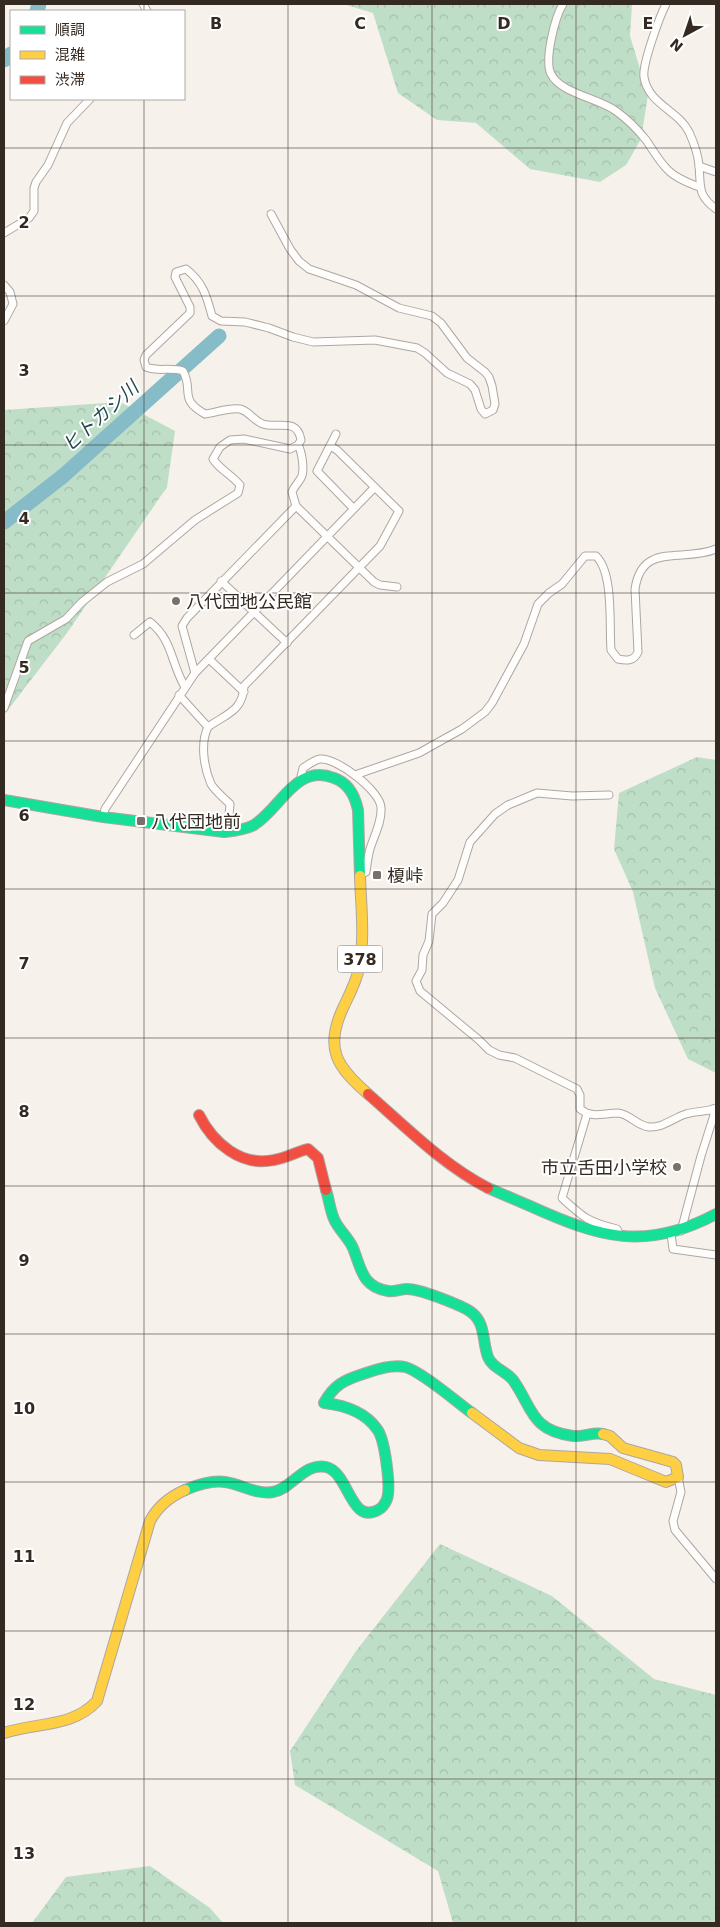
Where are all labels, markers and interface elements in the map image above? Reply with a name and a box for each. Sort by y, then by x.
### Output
legend [10,10,185,100]
north arrow [660,10,710,60]
text: B [210,14,222,33]
text: C [354,14,366,33]
text: D [497,14,511,33]
text: E [643,14,653,33]
text: 順調 [55,21,85,39]
text: N [667,35,686,55]
text: 混雑 [55,46,85,64]
text: 渋滞 [55,71,85,89]
text: 2 [18,213,30,232]
text: 3 [18,361,30,380]
water label: ヒトカシ川 [57,375,144,456]
text: 4 [18,509,30,528]
place label: 八代団地公民館 [186,591,312,612]
marker: 八代団地公民館 [170,595,182,607]
text: 5 [18,658,30,677]
text: 6 [18,806,30,825]
place label: 八代団地前 [151,811,241,832]
marker: 八代団地前 [135,815,147,827]
place label: 榎峠 [387,865,423,886]
marker: 榎峠 [371,869,383,881]
road number: 378 [338,946,382,972]
text: 7 [18,954,30,973]
text: 8 [18,1102,30,1121]
place label: 市立舌田小学校 [541,1157,667,1178]
marker: 市立舌田小学校 [671,1161,683,1173]
text: 9 [18,1251,30,1270]
text: 10 [13,1399,35,1418]
text: 11 [13,1547,35,1566]
text: 12 [13,1695,35,1714]
text: 13 [13,1844,35,1863]

